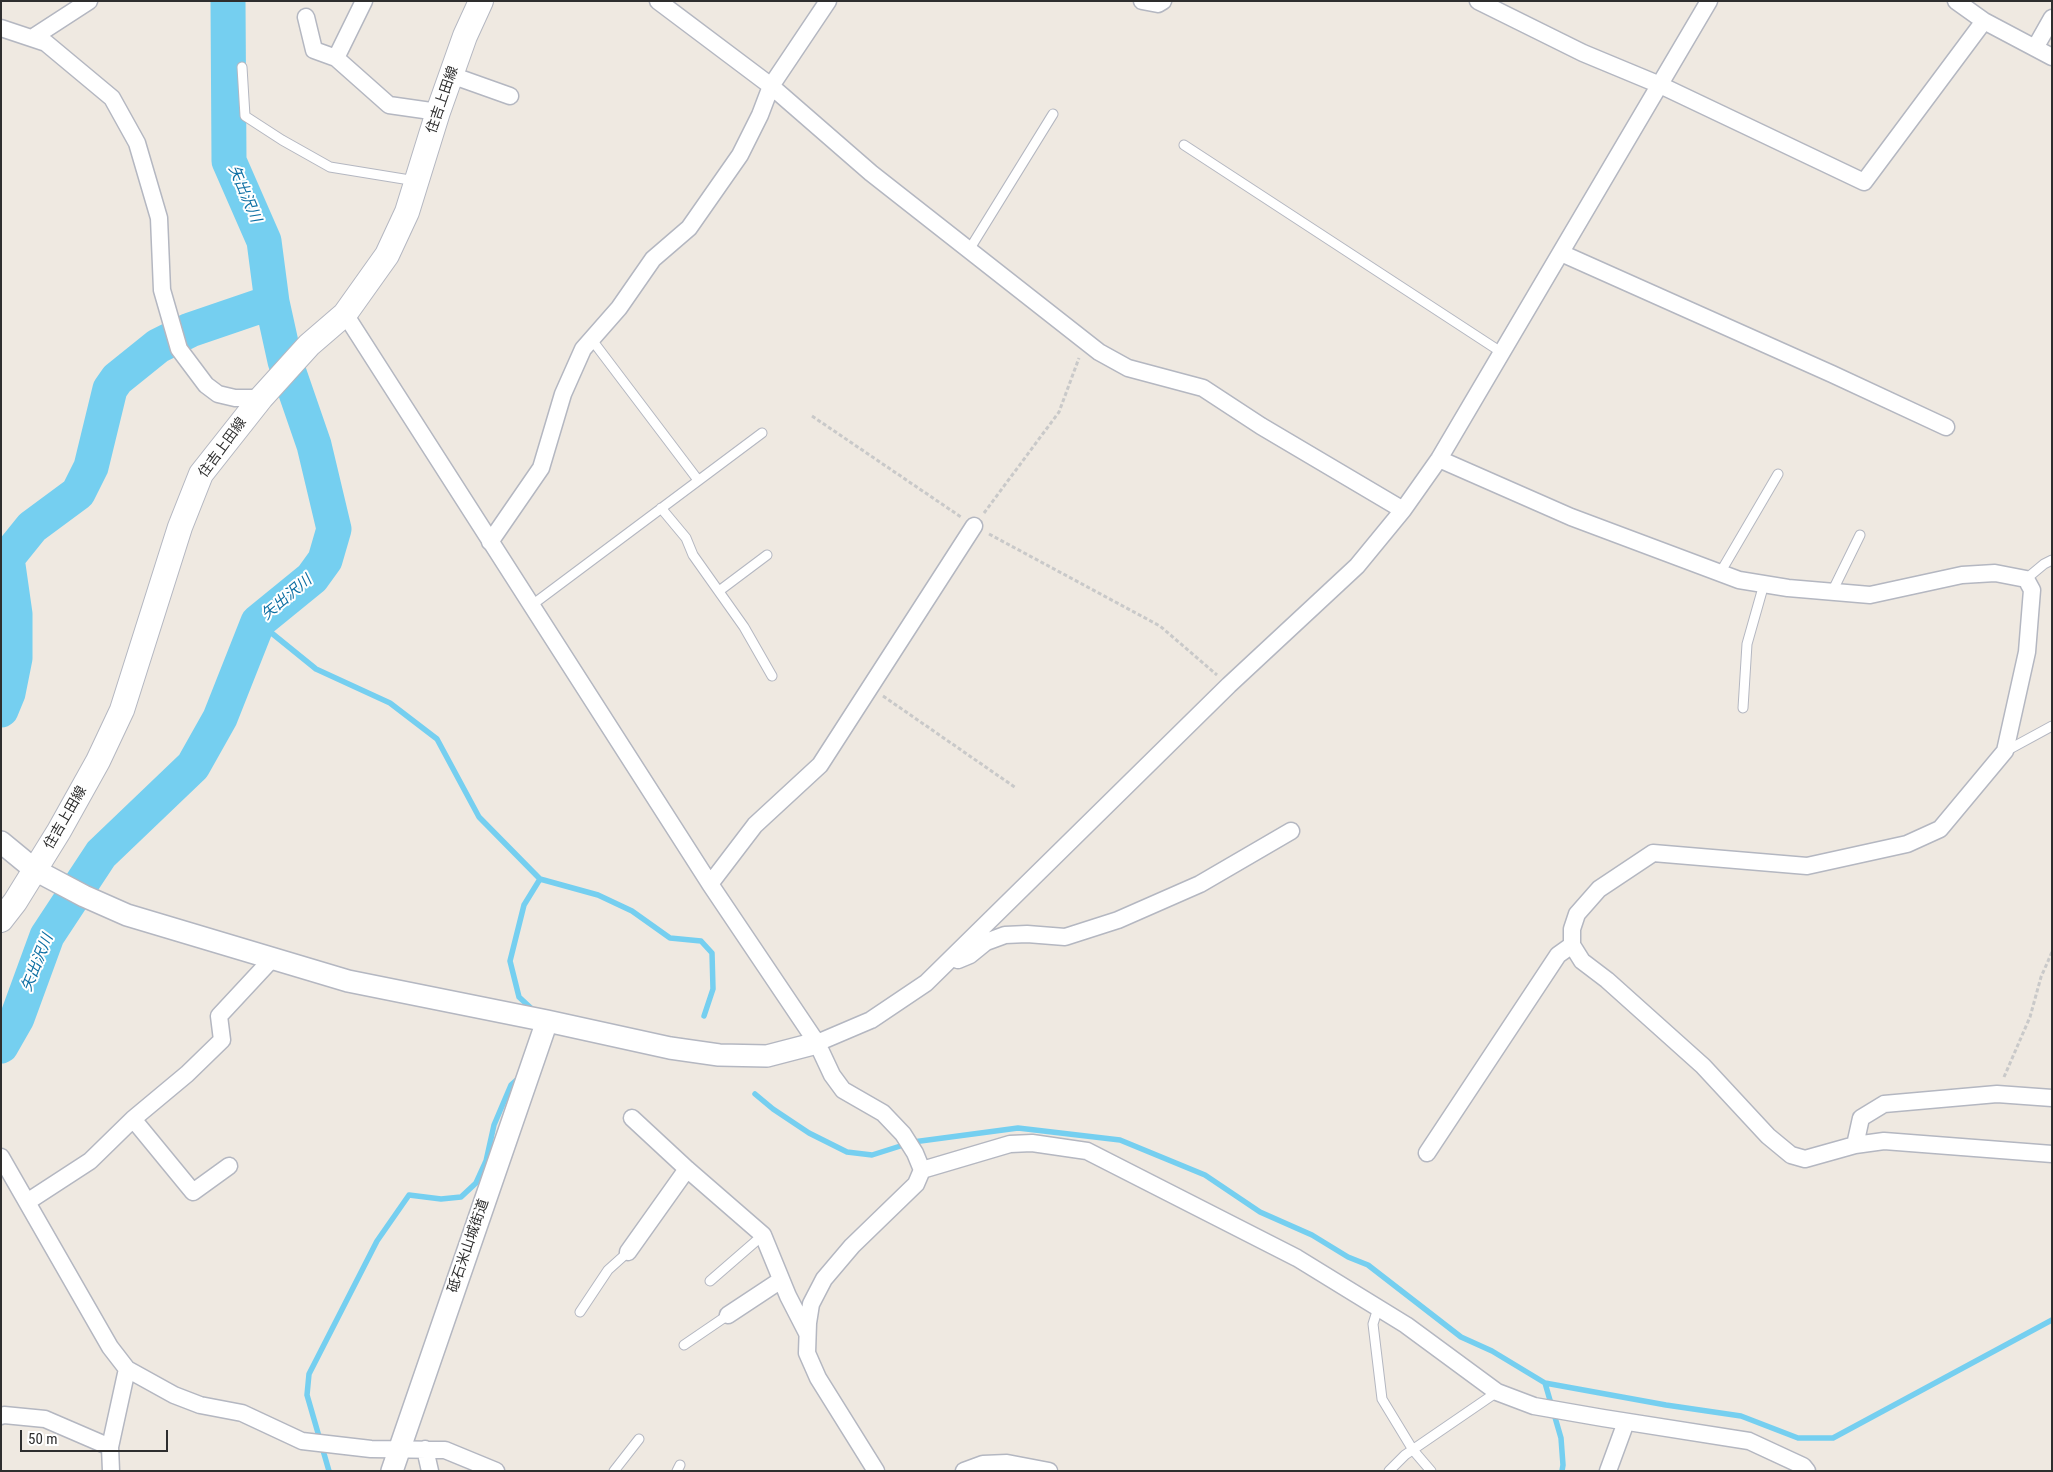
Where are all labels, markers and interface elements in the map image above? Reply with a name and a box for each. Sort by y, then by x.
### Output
street label: 住吉上田線 [424,64,462,136]
water label: 矢出沢川 [224,163,264,225]
street label: 住吉上田線 [196,415,250,481]
water label: 矢出沢川 [258,572,316,624]
street label: 住吉上田線 [41,783,91,853]
water label: 矢出沢川 [18,932,58,994]
street label: 砥石米山城街道 [445,1197,493,1295]
scale bar [22,1420,170,1452]
text: 50 m [28,1430,58,1448]

